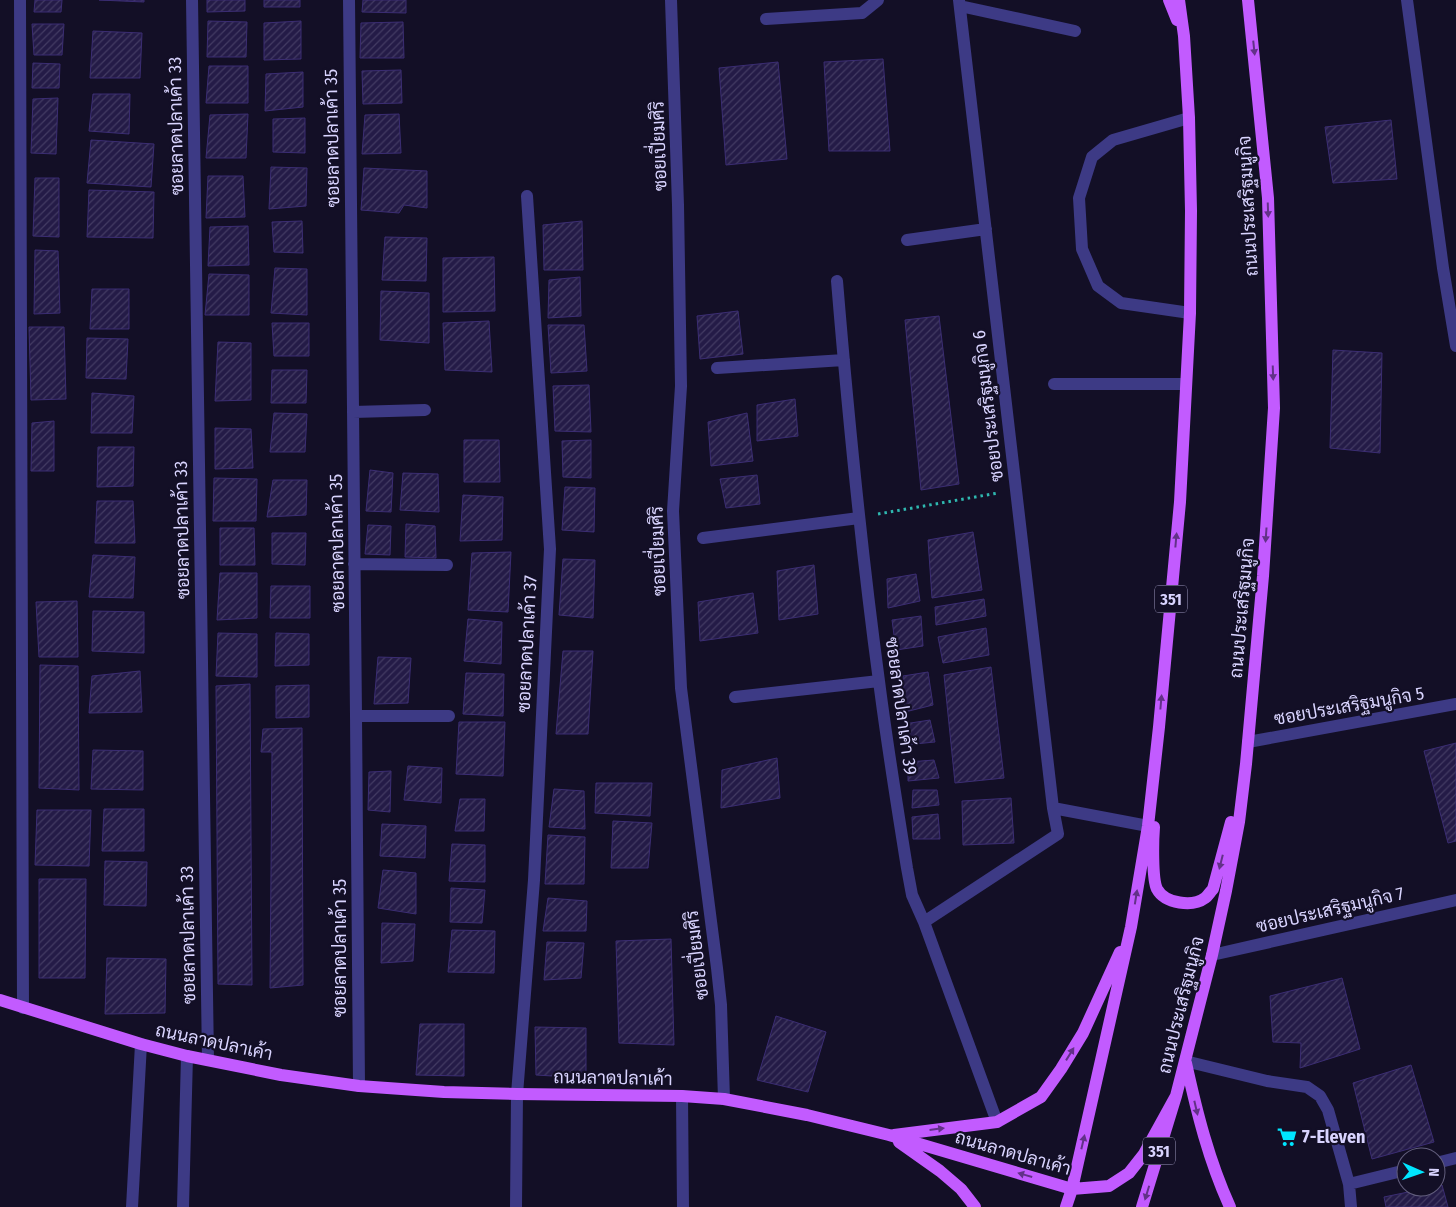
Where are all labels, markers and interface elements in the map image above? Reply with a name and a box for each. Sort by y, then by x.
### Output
one-way arrow [1250,41,1258,57]
street label: ซอยลาดปลาเค้า 33 [163,57,188,195]
street label: ซอยลาดปลาเค้า 35 [319,69,344,207]
street label: ซอยเปี่ยมศิริ [641,100,672,192]
street label: ถนนประเสริฐมนูกิจ [1233,135,1265,277]
one-way arrow [1265,202,1273,218]
street label: ซอยประเสริฐมนูกิจ 6 [968,329,1010,483]
one-way arrow [1269,365,1277,381]
street label: ซอยลาดปลาเค้า 33 [169,461,194,599]
street label: ซอยลาดปลาเค้า 35 [324,474,349,612]
street label: ซอยเปี่ยมศิริ [640,505,671,597]
one-way arrow [1261,527,1269,543]
one-way arrow [1172,532,1180,548]
street label: ถนนประเสริฐมนูกิจ [1225,537,1261,679]
street label: ซอยลาดปลาเค้า 37 [511,575,542,713]
road number: 351 [1155,586,1187,612]
street label: ซอยลาดปลาเค้า 39 [880,636,923,776]
street label: ซอยประเสริฐมนูกิจ 5 [1272,682,1426,732]
one-way arrow [1158,693,1166,709]
one-way arrow [1216,854,1224,869]
street label: ซอยลาดปลาเค้า 33 [175,866,200,1004]
street label: ซอยลาดปลาเค้า 35 [328,879,351,1017]
street label: ซอยประเสริฐมนูกิจ 7 [1254,882,1406,940]
one-way arrow [1133,889,1141,905]
street label: ซอยเปี่ยมศิริ [676,909,713,1002]
street label: ถนนประเสริฐมนูกิจ [1153,934,1211,1076]
street label: ถนนลาดปลาเค้า [153,1018,275,1065]
one-way arrow [1065,1048,1074,1061]
street label: ถนนลาดปลาเค้า [553,1065,673,1090]
one-way arrow [1192,1101,1200,1116]
one-way arrow [929,1125,945,1133]
street label: ถนนลาดปลาเค้า [953,1125,1074,1180]
supermarket icon: 7-Eleven [1276,1126,1298,1148]
place label: 7-Eleven [1302,1126,1365,1148]
one-way arrow [1079,1134,1087,1149]
road number: 351 [1143,1138,1175,1164]
north arrow [1396,1147,1446,1197]
text: N [1425,1168,1442,1177]
one-way arrow [1018,1171,1033,1179]
one-way arrow [1142,1185,1150,1200]

